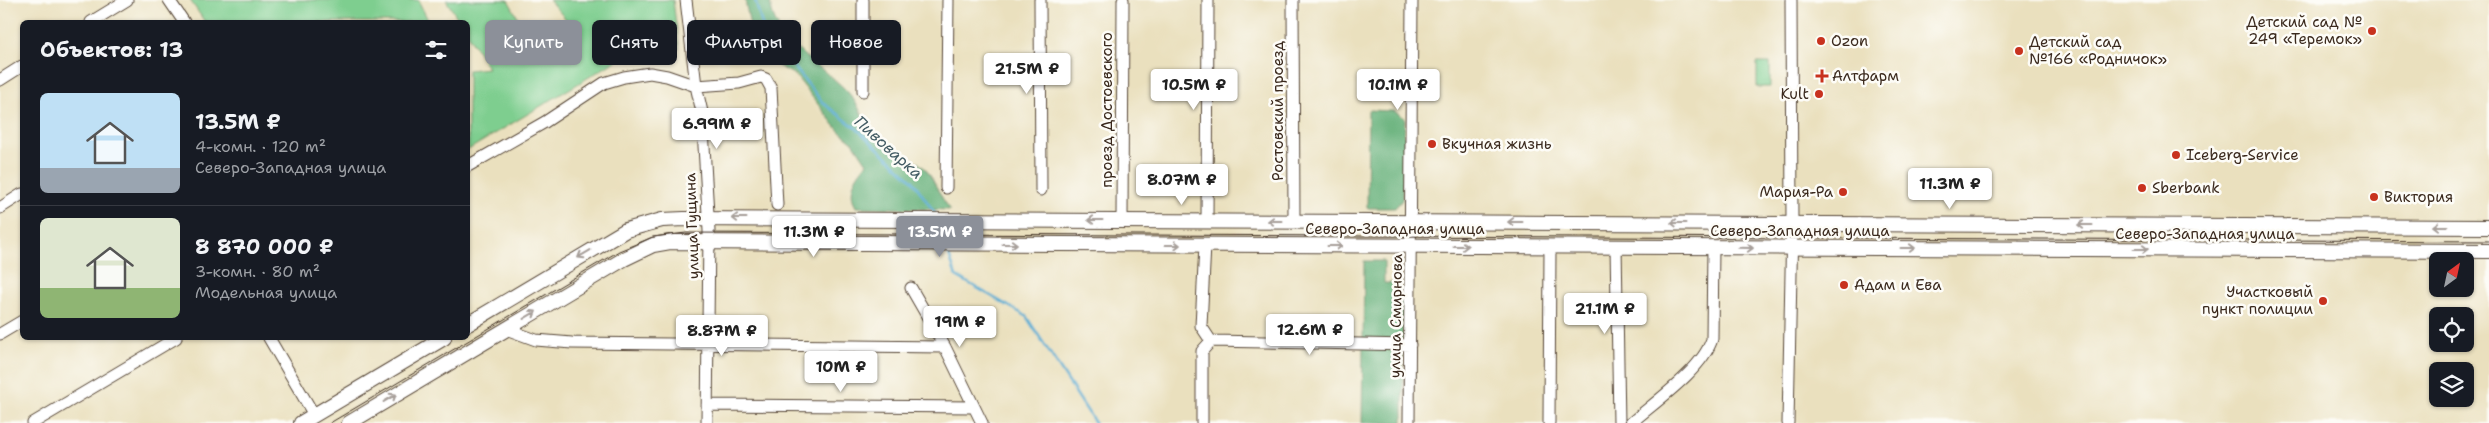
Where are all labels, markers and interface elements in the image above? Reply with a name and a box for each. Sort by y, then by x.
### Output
place label: Детский сад № 249 «Теремок» [2246,12,2362,49]
chip: Купить [485,20,582,65]
chip: Снять [592,20,677,65]
chip: Фильтры [687,20,801,65]
chip: Новое [811,20,901,65]
marker: Детский сад № 249 «Теремок» [2366,25,2378,37]
place label: Ozon [1831,31,1868,51]
street label: проезд Достоевского [1097,32,1117,188]
place label: Детский сад №166 «Родничок» [2029,32,2167,69]
marker: Ozon [1815,35,1827,47]
text: Объектов: 13 [40,36,183,64]
icon: filters [422,36,450,64]
street label: Ростовский проезд [1268,41,1288,181]
marker: Детский сад №166 «Родничок» [2013,45,2025,57]
pin: 21.5M ₽ [981,52,1073,95]
text: 21.5M ₽ [995,58,1059,79]
place label: Алтфарм [1832,66,1899,86]
pin: 10.5M ₽ [1148,68,1240,111]
pin: 10.1M ₽ [1352,68,1444,111]
marker: Алтфарм [1816,70,1828,82]
text: 10.5M ₽ [1162,74,1226,95]
text: 10.1M ₽ [1368,74,1428,95]
place label: Kult [1780,84,1809,104]
marker: Kult [1813,88,1825,100]
text: 13.5M ₽ [195,108,281,136]
pin: 6.99M ₽ [671,108,763,150]
water label: Пивоварка [850,111,927,184]
icon: home [80,113,140,173]
text: 6.99M ₽ [683,113,751,134]
place label: Вкучная жизнь [1442,134,1552,154]
text: 4-комн. · 120 m² [195,136,326,157]
marker: Вкучная жизнь [1426,138,1438,150]
place label: Iceberg-Service [2186,145,2299,165]
marker: Iceberg-Service [2170,149,2182,161]
text: Северо-Западная улица [195,157,386,178]
pin: 8.07M ₽ [1136,164,1228,206]
pin: 11.3M ₽ [1904,168,1996,210]
text: 8.07M ₽ [1147,169,1217,190]
street label: улица Гущина [680,172,704,280]
text: 11.3M ₽ [1919,173,1981,194]
place label: Sberbank [2152,178,2220,198]
place label: Мария-Ра [1759,182,1834,202]
marker: Sberbank [2136,182,2148,194]
marker: Мария-Ра [1837,186,1849,198]
place label: Виктория [2384,187,2453,207]
marker: Виктория [2368,191,2380,203]
one-way arrow [731,213,748,223]
one-way arrow [1087,215,1104,225]
pin: 11.3M ₽ [768,216,860,258]
pin: 13.5M ₽ [894,216,986,258]
one-way arrow [1267,216,1284,226]
one-way arrow [1508,217,1524,227]
one-way arrow [1670,218,1686,228]
street label: Северо-Западная улица [1305,219,1485,239]
one-way arrow [2078,220,2094,230]
text: 11.3M ₽ [783,221,845,242]
text: 13.5M ₽ [907,221,973,242]
street label: Северо-Западная улица [1710,221,1890,241]
one-way arrow [2433,221,2449,231]
street label: Северо-Западная улица [2115,224,2295,244]
text: 8 870 000 ₽ [195,233,334,261]
icon: home [80,238,140,298]
one-way arrow [1002,239,1018,249]
one-way arrow [1164,240,1180,250]
one-way arrow [1326,241,1343,251]
one-way arrow [1452,241,1468,251]
one-way arrow [1737,243,1753,252]
one-way arrow [1900,243,1916,253]
one-way arrow [2132,244,2148,254]
one-way arrow [578,249,592,259]
north arrow [2429,252,2474,298]
map controls [2429,252,2474,407]
street label: улица Смирнова [1385,253,1407,378]
text: 3-комн. · 80 m² [195,261,320,282]
place label: Адам и Ева [1854,275,1942,295]
marker: Адам и Ева [1838,279,1850,291]
text: Модельная улица [195,282,337,303]
place label: Участковый пункт полиции [2202,282,2313,319]
pin: 21.1M ₽ [1559,292,1651,335]
marker: Участковый пункт полиции [2317,295,2329,307]
text: 21.1M ₽ [1575,298,1635,319]
pin: 19M ₽ [925,306,995,348]
button: locate [2429,307,2474,352]
one-way arrow [523,309,537,319]
text: 19M ₽ [934,311,986,332]
pin: 8.87M ₽ [676,314,768,357]
pin: 12.6M ₽ [1264,314,1356,356]
text: 12.6M ₽ [1277,319,1343,340]
text: 8.87M ₽ [687,320,757,341]
pin: 10M ₽ [806,350,876,393]
text: 10M ₽ [815,356,867,377]
button: layers [2429,362,2474,407]
one-way arrow [383,393,397,403]

